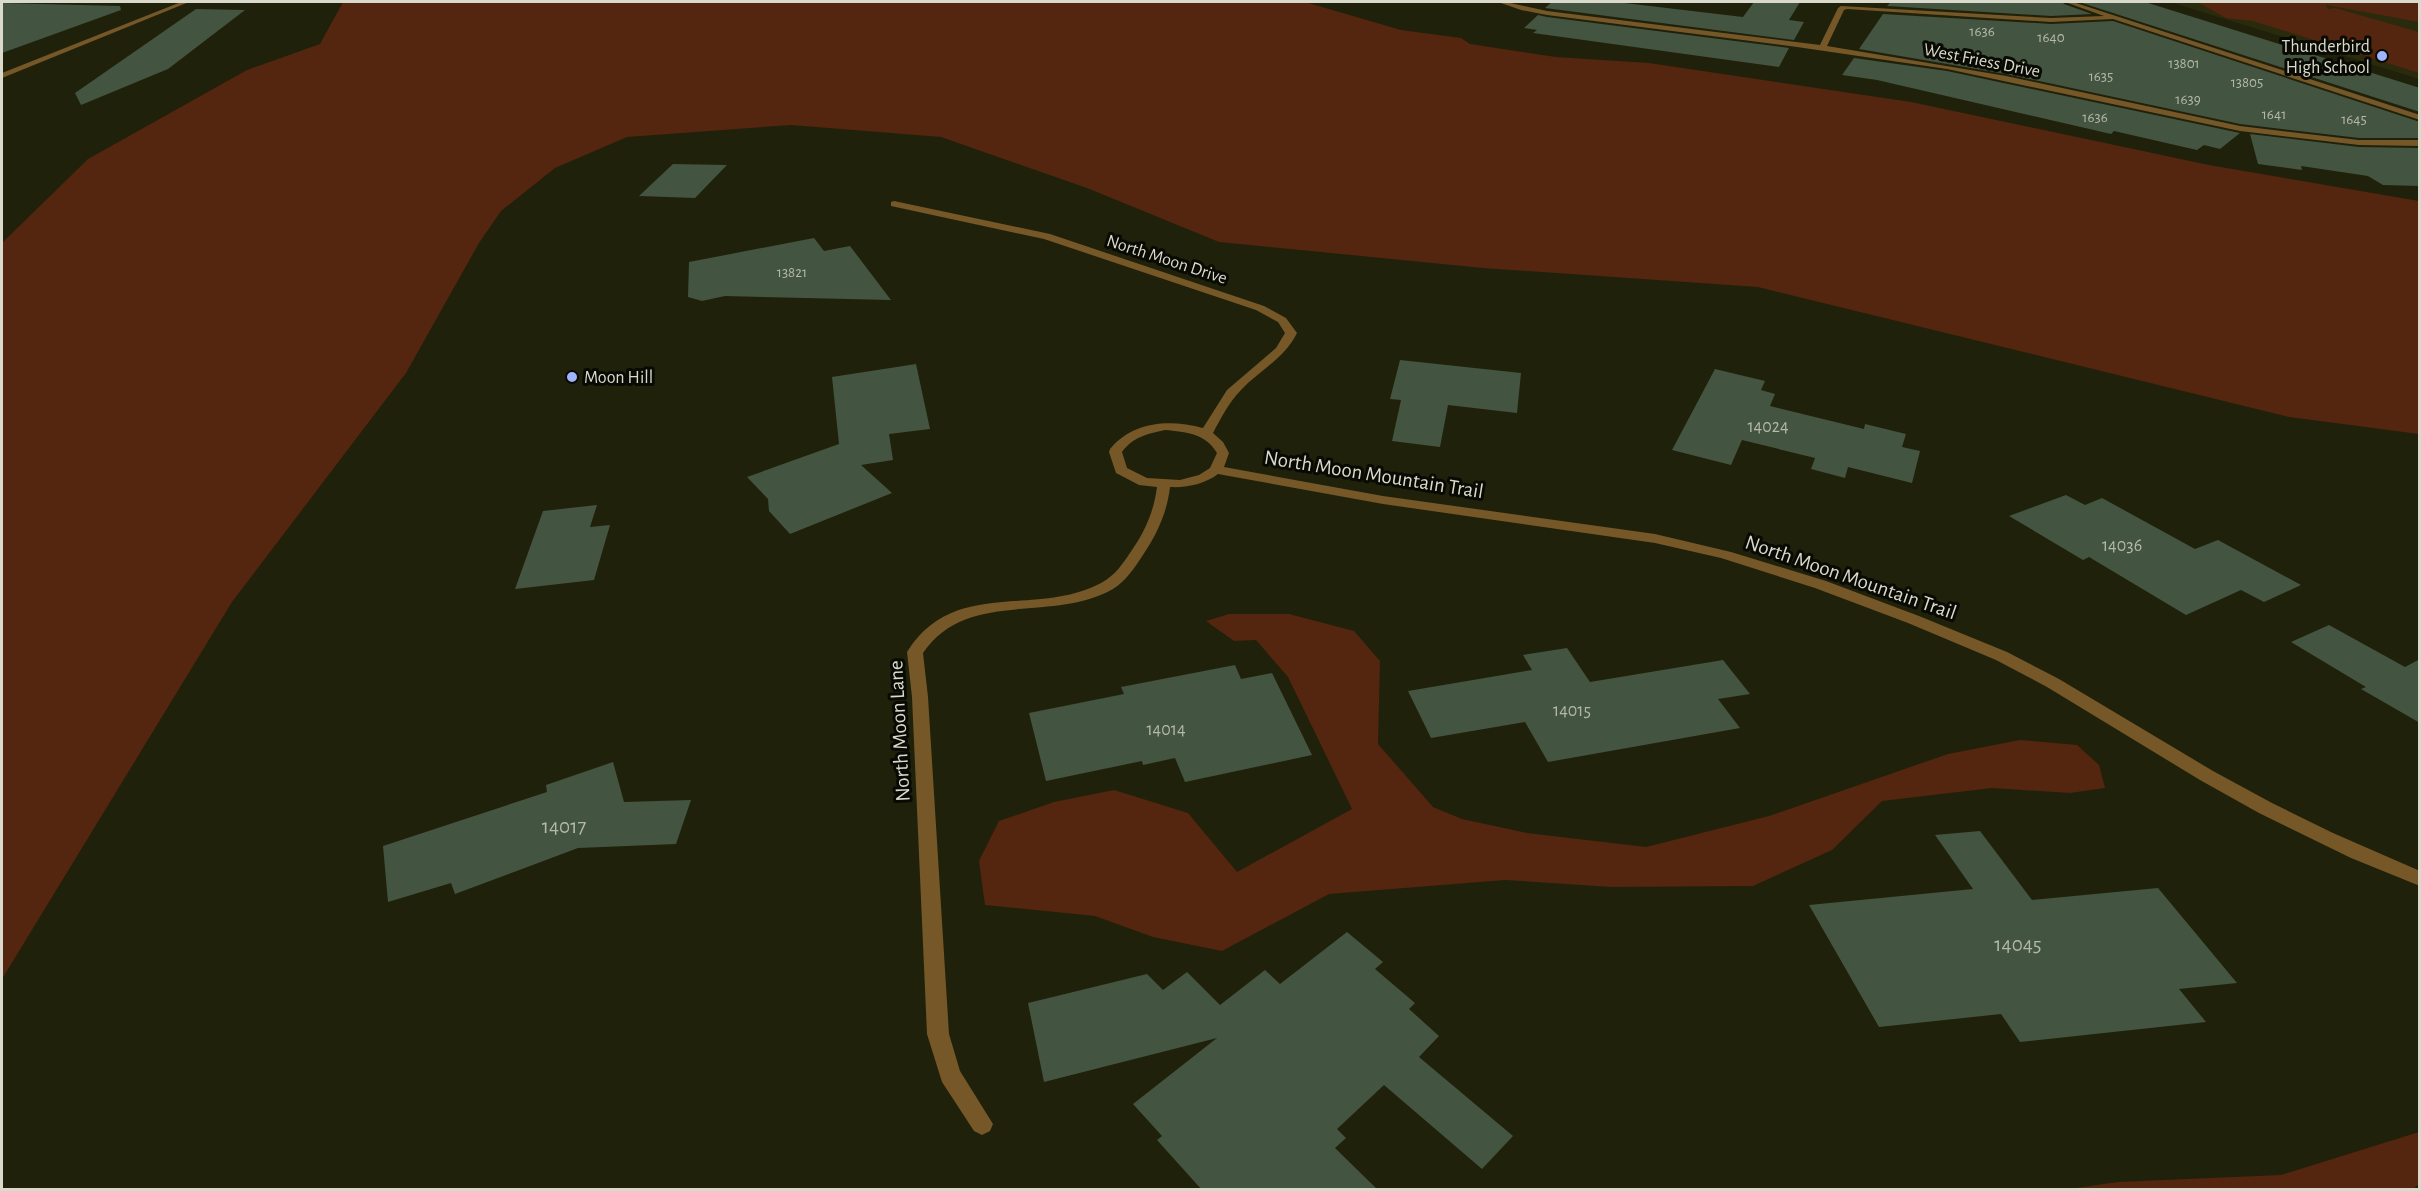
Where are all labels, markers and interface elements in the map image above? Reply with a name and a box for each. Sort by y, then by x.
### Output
house number: 1636 [1969,24,1995,39]
house number: 1640 [2037,30,2065,45]
place label: Thunderbird High School [2282,38,2370,77]
street label: West Friess Drive [1922,41,2042,81]
marker: Thunderbird High School [2375,49,2389,63]
house number: 13801 [2168,56,2200,71]
house number: 1635 [2089,69,2113,84]
house number: 13805 [2231,75,2263,90]
house number: 1639 [2175,92,2201,107]
house number: 1641 [2262,107,2286,122]
house number: 1636 [2082,110,2108,125]
house number: 1645 [2341,112,2367,127]
street label: North Moon Drive [1104,232,1229,288]
house number: 13821 [777,265,807,280]
place label: Moon Hill [584,369,653,387]
marker: Moon Hill [565,370,579,384]
house number: 14024 [1747,418,1789,436]
street label: North Moon Mountain Trail [1263,447,1485,502]
street label: North Moon Mountain Trail [1743,531,1959,624]
house number: 14036 [2102,537,2142,555]
street label: North Moon Lane [885,660,914,802]
house number: 14015 [1553,702,1591,720]
house number: 14014 [1146,721,1186,739]
house number: 14017 [542,816,586,837]
house number: 14045 [1994,934,2042,955]

